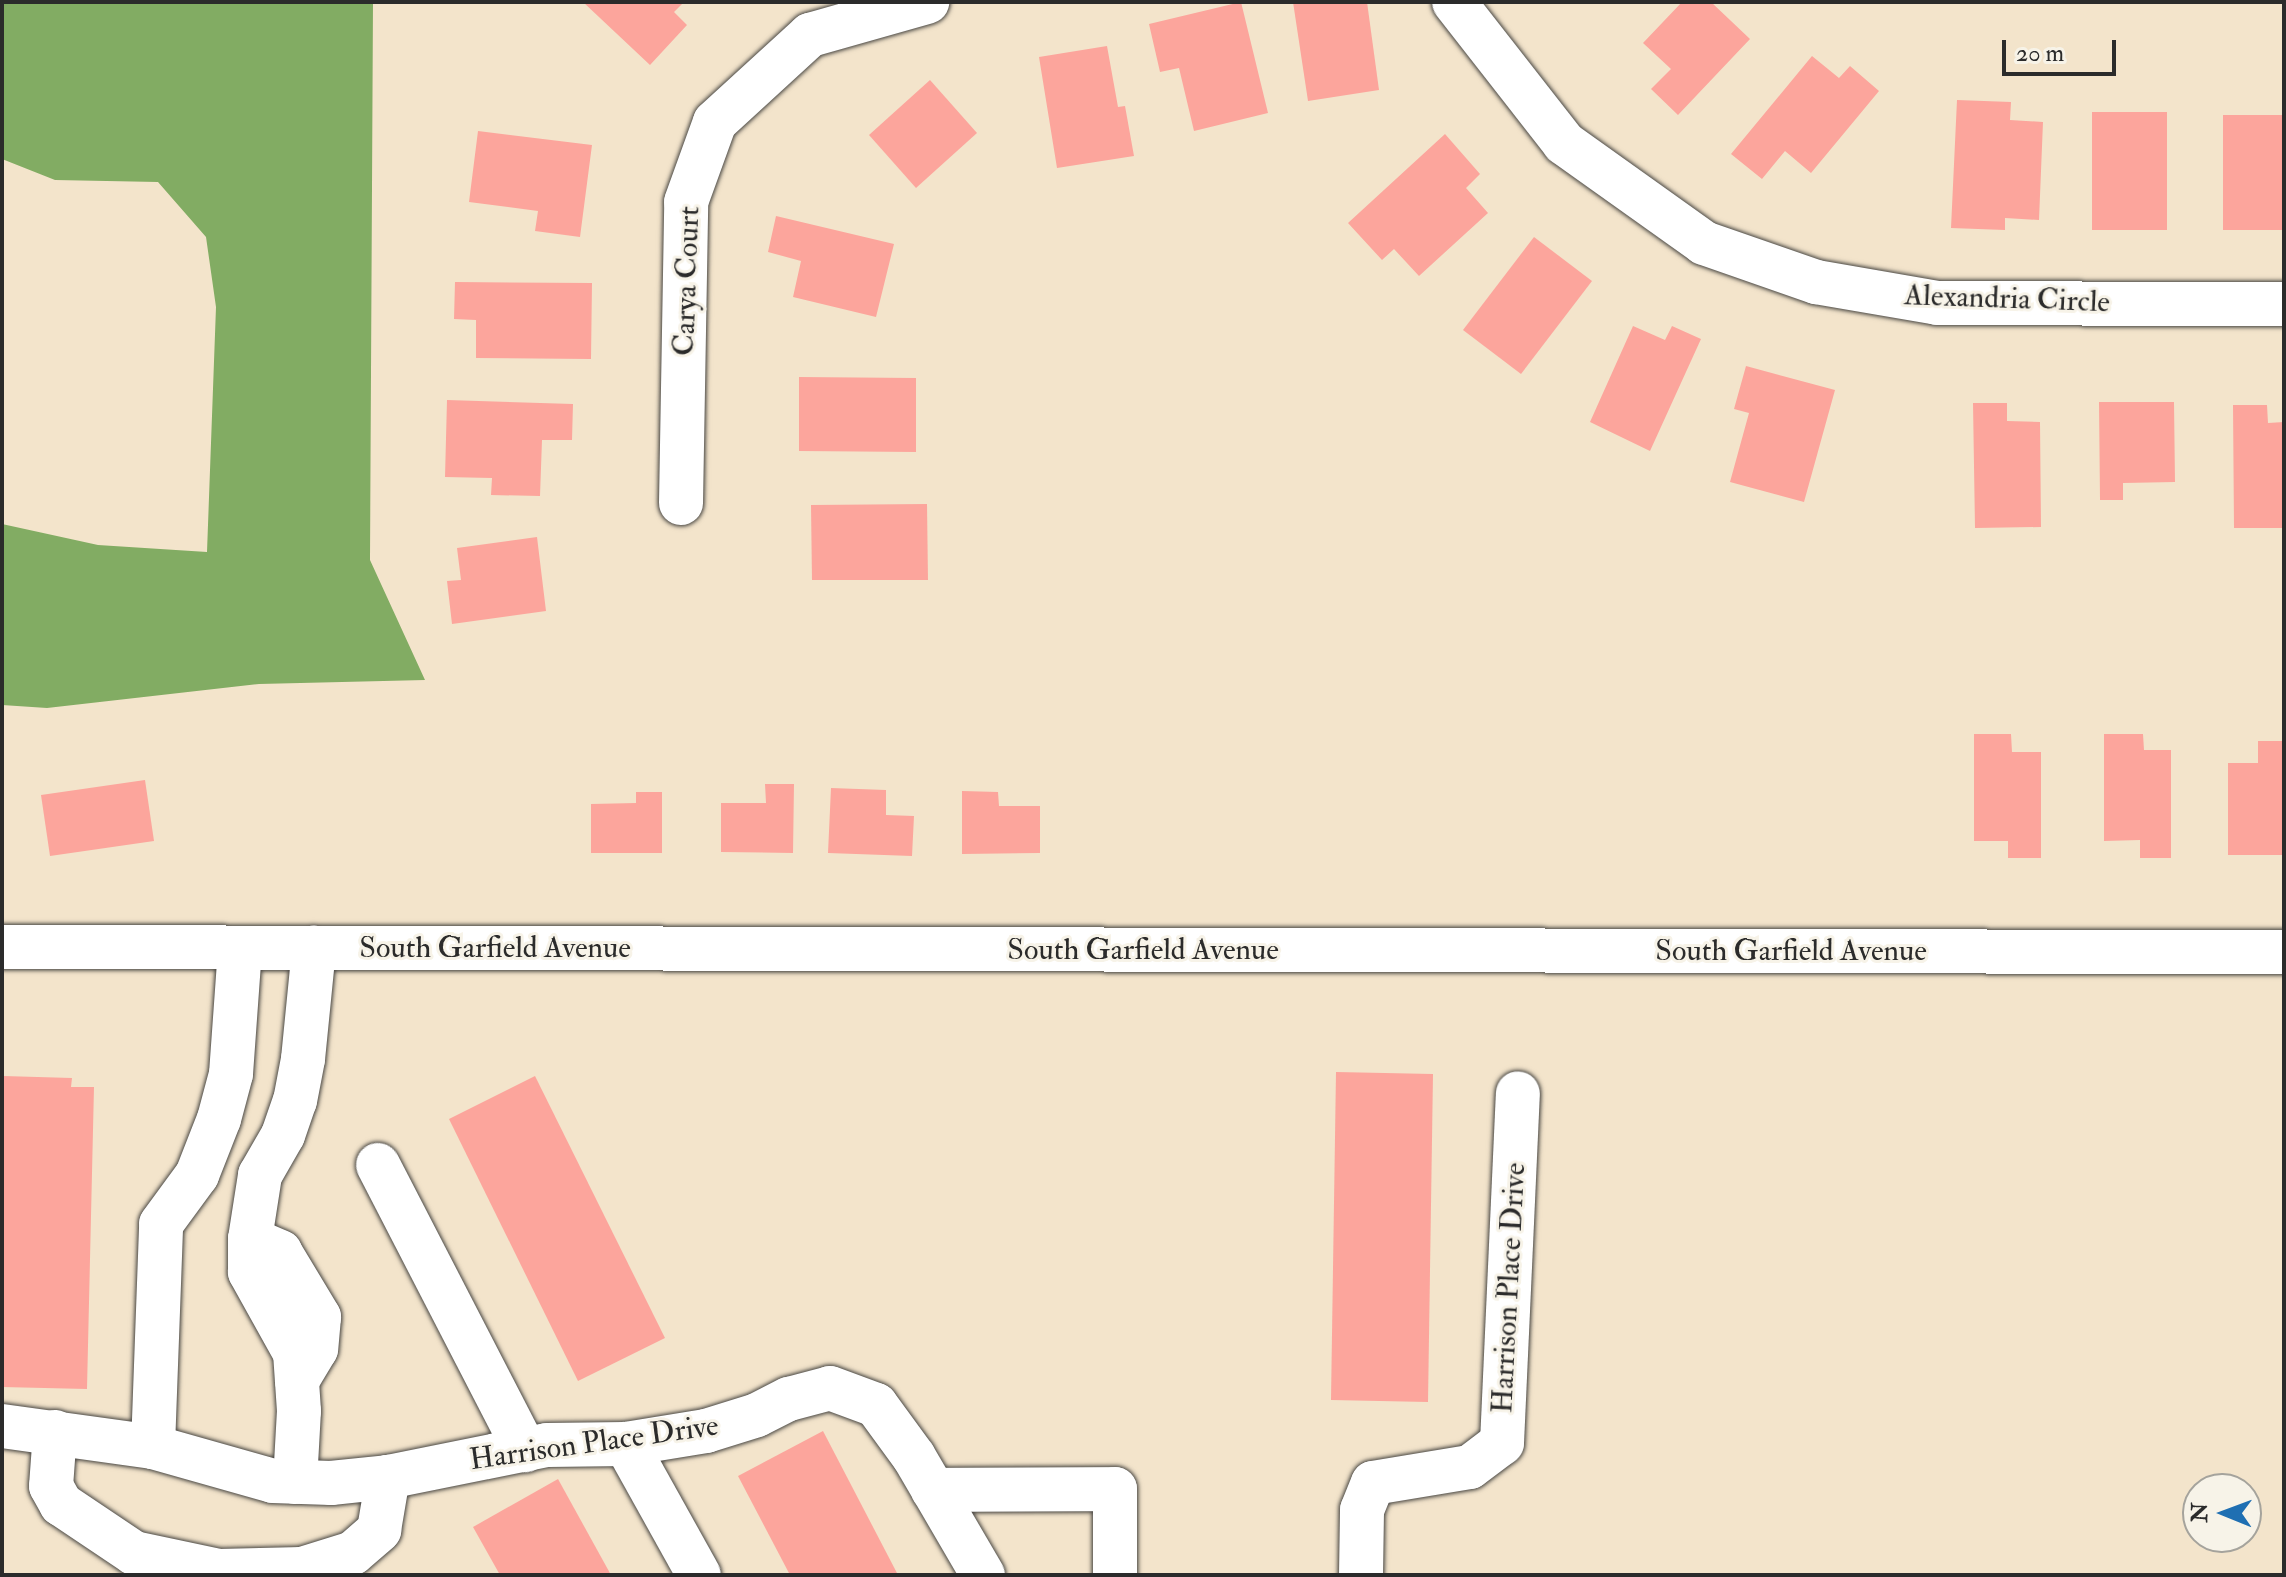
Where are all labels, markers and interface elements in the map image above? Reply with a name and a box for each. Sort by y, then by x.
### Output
scale bar [2006,24,2120,74]
text: 20 m [2016,38,2064,69]
street label: Carya Court [666,205,708,357]
street label: Alexandria Circle [1904,277,2110,321]
street label: South Garfield Avenue [359,930,631,966]
street label: South Garfield Avenue [1007,932,1279,968]
street label: South Garfield Avenue [1655,933,1927,969]
street label: Harrison Place Drive [1484,1162,1534,1414]
street label: Harrison Place Drive [467,1408,721,1478]
north arrow [2182,1473,2262,1553]
text: N [2186,1503,2214,1523]

